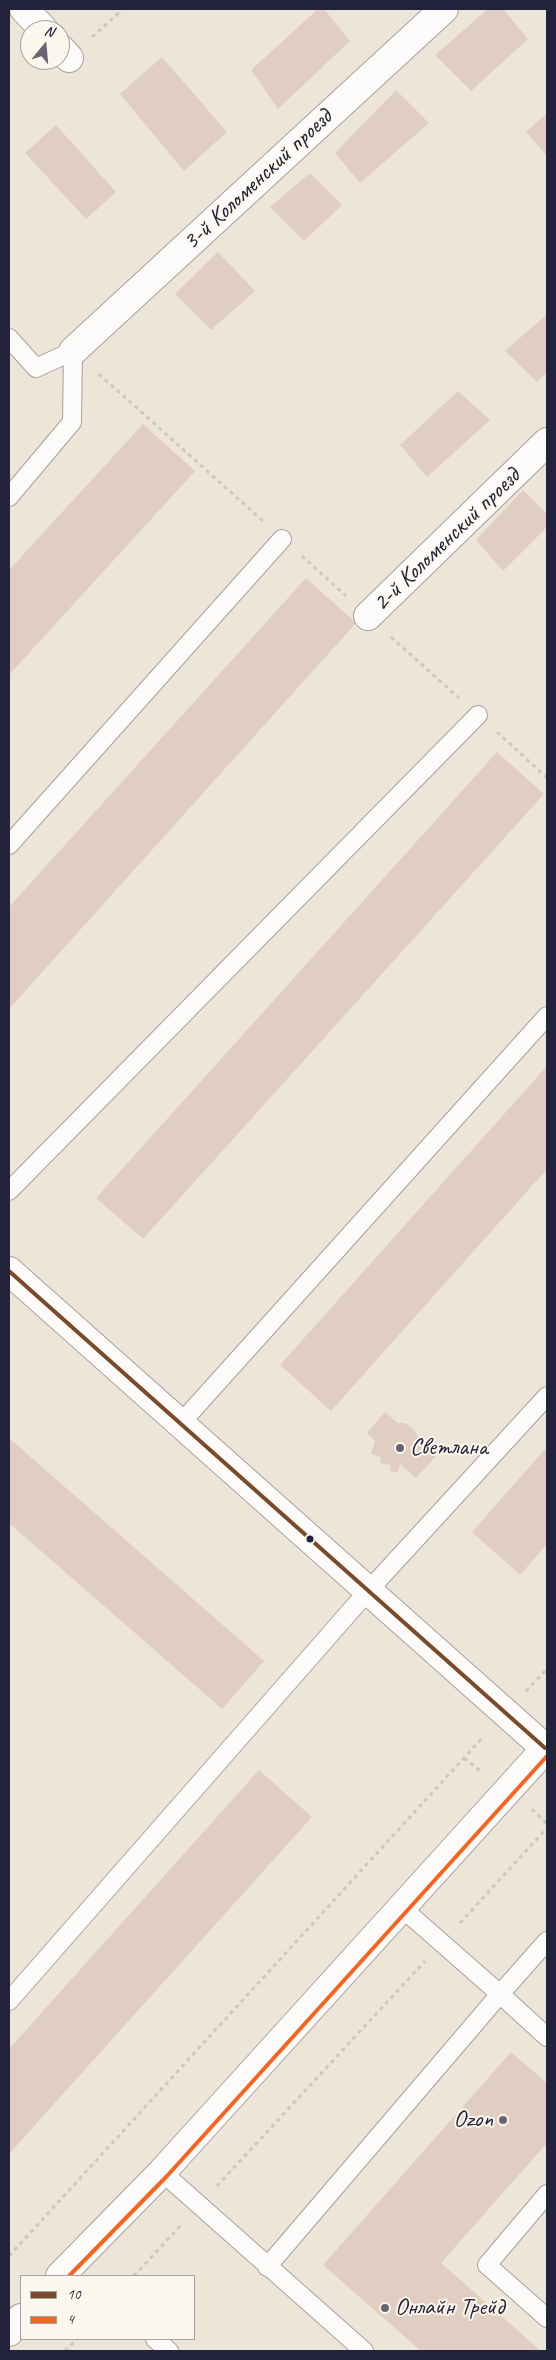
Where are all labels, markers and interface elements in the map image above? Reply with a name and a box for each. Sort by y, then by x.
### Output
north arrow [20,20,70,70]
text: N [43,22,56,41]
street label: 3-й Коломенский проезд [177,103,339,257]
street label: 2-й Коломенский проезд [367,462,527,618]
place label: Светлана [410,1434,488,1462]
marker: Светлана [394,1442,406,1454]
unlabelled marker [305,1534,315,1544]
place label: Ozon [454,2106,493,2134]
marker: Ozon [497,2114,509,2126]
legend [20,2275,195,2340]
text: 10 [67,2285,81,2304]
place label: Онлайн Трейд [395,2294,504,2322]
marker: Онлайн Трейд [379,2302,391,2314]
text: 4 [67,2310,74,2329]

